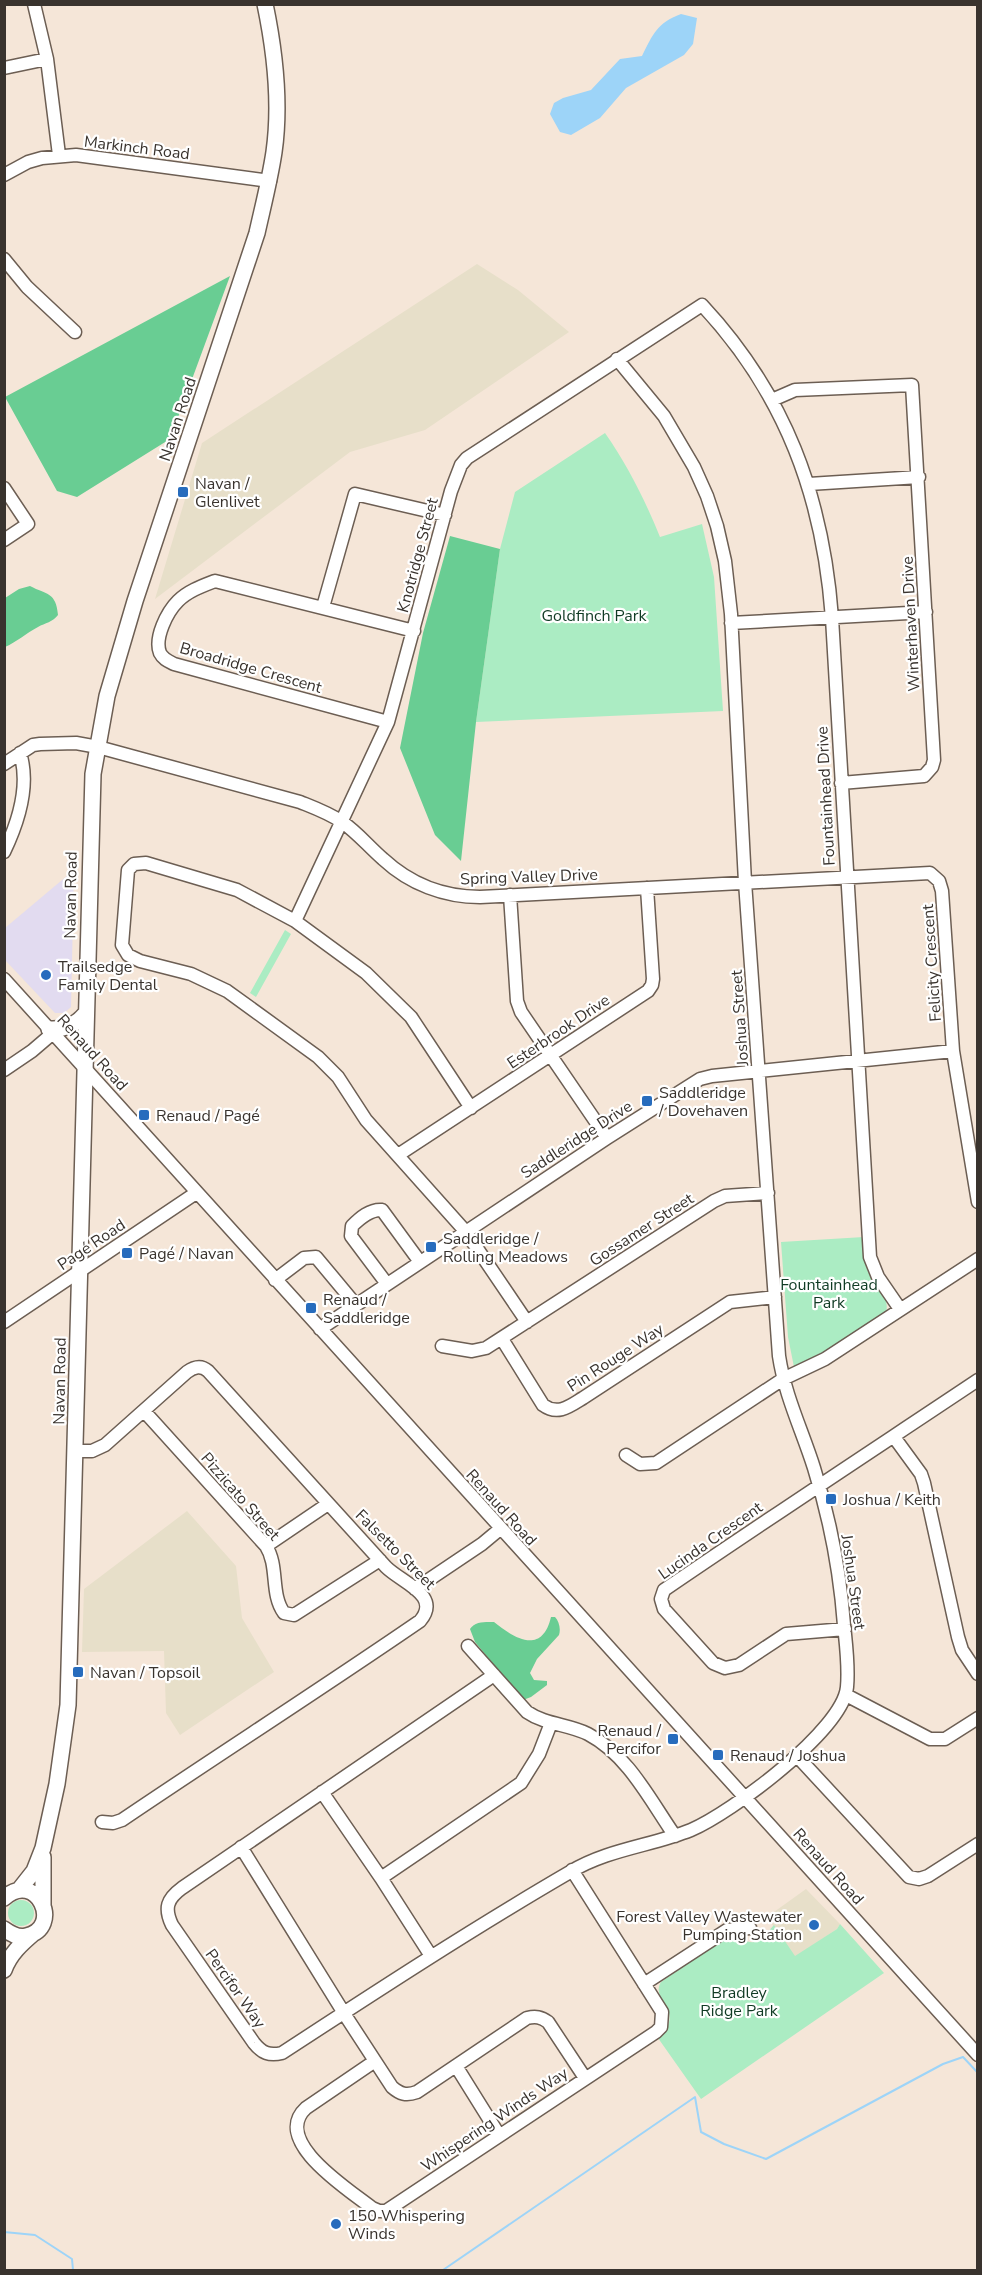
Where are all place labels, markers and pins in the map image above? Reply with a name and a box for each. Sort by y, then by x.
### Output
place label: Navan / Glenlivet [195,473,260,513]
marker: Navan / Glenlivet [176,485,190,499]
place label: Trailsedge Family Dental [58,956,158,996]
marker: Trailsedge Family Dental [39,968,53,982]
place label: Saddleridge / Dovehaven [658,1082,748,1122]
marker: Saddleridge / Dovehaven [640,1094,654,1108]
place label: Renaud / Pagé [156,1105,260,1127]
marker: Renaud / Pagé [137,1108,151,1122]
place label: Saddleridge / Rolling Meadows [443,1228,568,1268]
marker: Saddleridge / Rolling Meadows [424,1240,438,1254]
place label: Pagé / Navan [139,1243,234,1265]
marker: Pagé / Navan [120,1246,134,1260]
place label: Renaud / Saddleridge [323,1289,410,1329]
marker: Renaud / Saddleridge [304,1301,318,1315]
place label: Joshua / Keith [842,1489,941,1511]
marker: Joshua / Keith [824,1492,838,1506]
place label: Navan / Topsoil [90,1662,201,1684]
marker: Navan / Topsoil [71,1665,85,1679]
place label: Renaud / Percifor [597,1720,661,1760]
marker: Renaud / Percifor [666,1732,680,1746]
place label: Renaud / Joshua [730,1745,846,1767]
marker: Renaud / Joshua [711,1748,725,1762]
place label: Forest Valley Wastewater Pumping Station [616,1906,802,1946]
marker: Forest Valley Wastewater Pumping Station [807,1918,821,1932]
place label: 150 Whispering Winds [348,2205,465,2245]
marker: 150 Whispering Winds [329,2217,343,2231]

